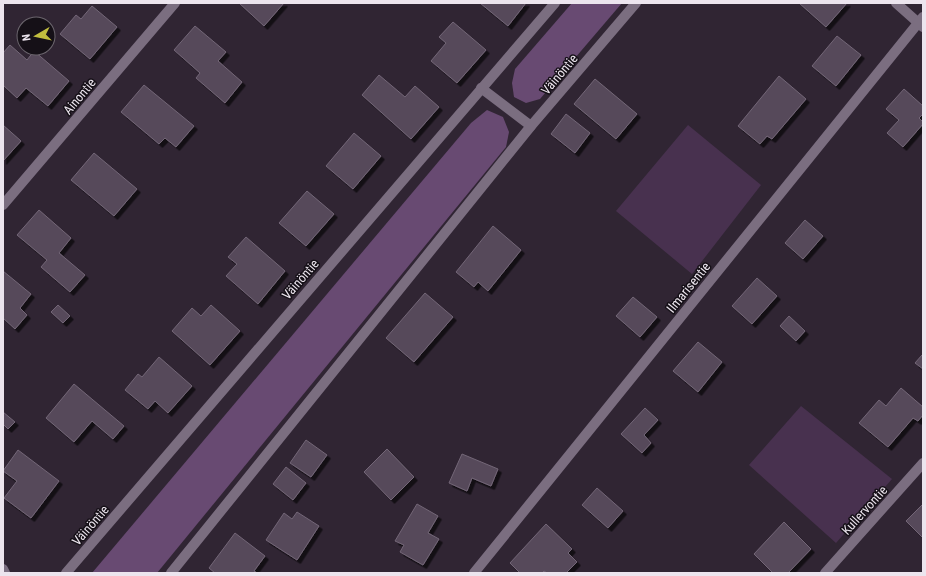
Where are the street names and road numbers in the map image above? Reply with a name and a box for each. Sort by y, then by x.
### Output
street label: Väinöntie [538,51,581,98]
street label: Ainontie [60,75,99,117]
street label: Väinöntie [279,256,322,302]
street label: Ilmarisentie [664,259,713,316]
street label: Kullervontie [839,483,890,538]
street label: Väinöntie [69,502,112,548]

